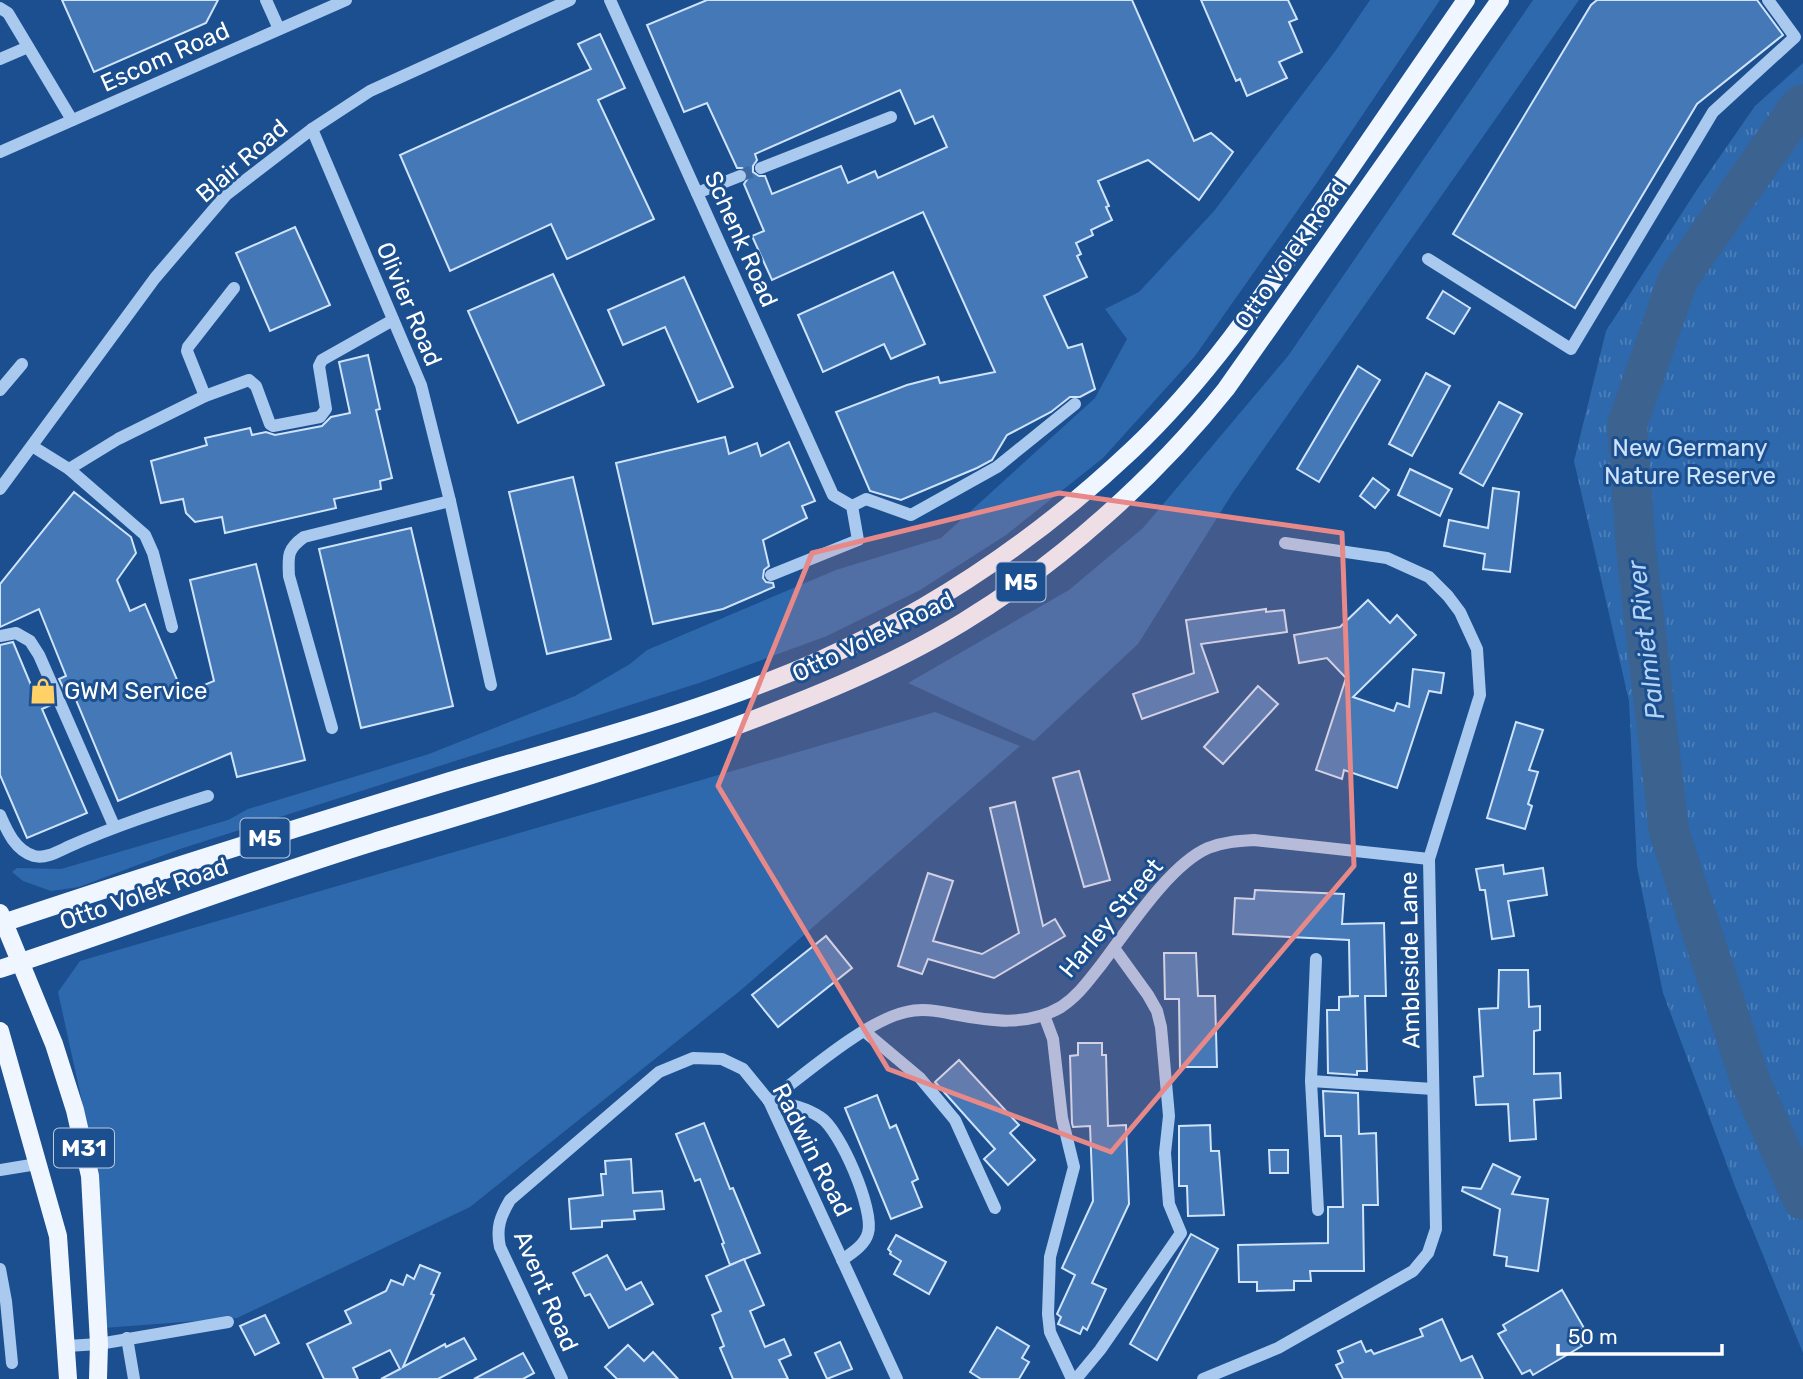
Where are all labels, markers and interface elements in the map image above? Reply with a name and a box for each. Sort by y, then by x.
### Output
street label: Escom Road [96,16,234,98]
street label: Blair Road [190,114,294,208]
street label: Schenk Road [699,167,783,311]
street label: Otto Volek Road [1229,174,1353,334]
street label: Olivier Road [370,238,448,370]
park label: New Germany Nature Reserve [1604,434,1776,490]
water label: Palmiet River [1621,558,1671,721]
road number: M5 [996,562,1046,602]
street label: Otto Volek Road [788,586,958,688]
shop icon: GWM Service [28,676,58,706]
place label: GWM Service [64,677,208,705]
road number: M5 [240,818,290,858]
street label: Otto Volek Road [56,852,232,936]
street label: Harley Street [1053,853,1169,983]
street label: Ambleside Lane [1394,871,1426,1049]
street label: Radwin Road [766,1079,858,1221]
road number: M31 [54,1128,114,1168]
street label: Avent Road [508,1227,584,1355]
scale bar [1558,1312,1722,1356]
text: 50 m [1568,1324,1618,1349]

